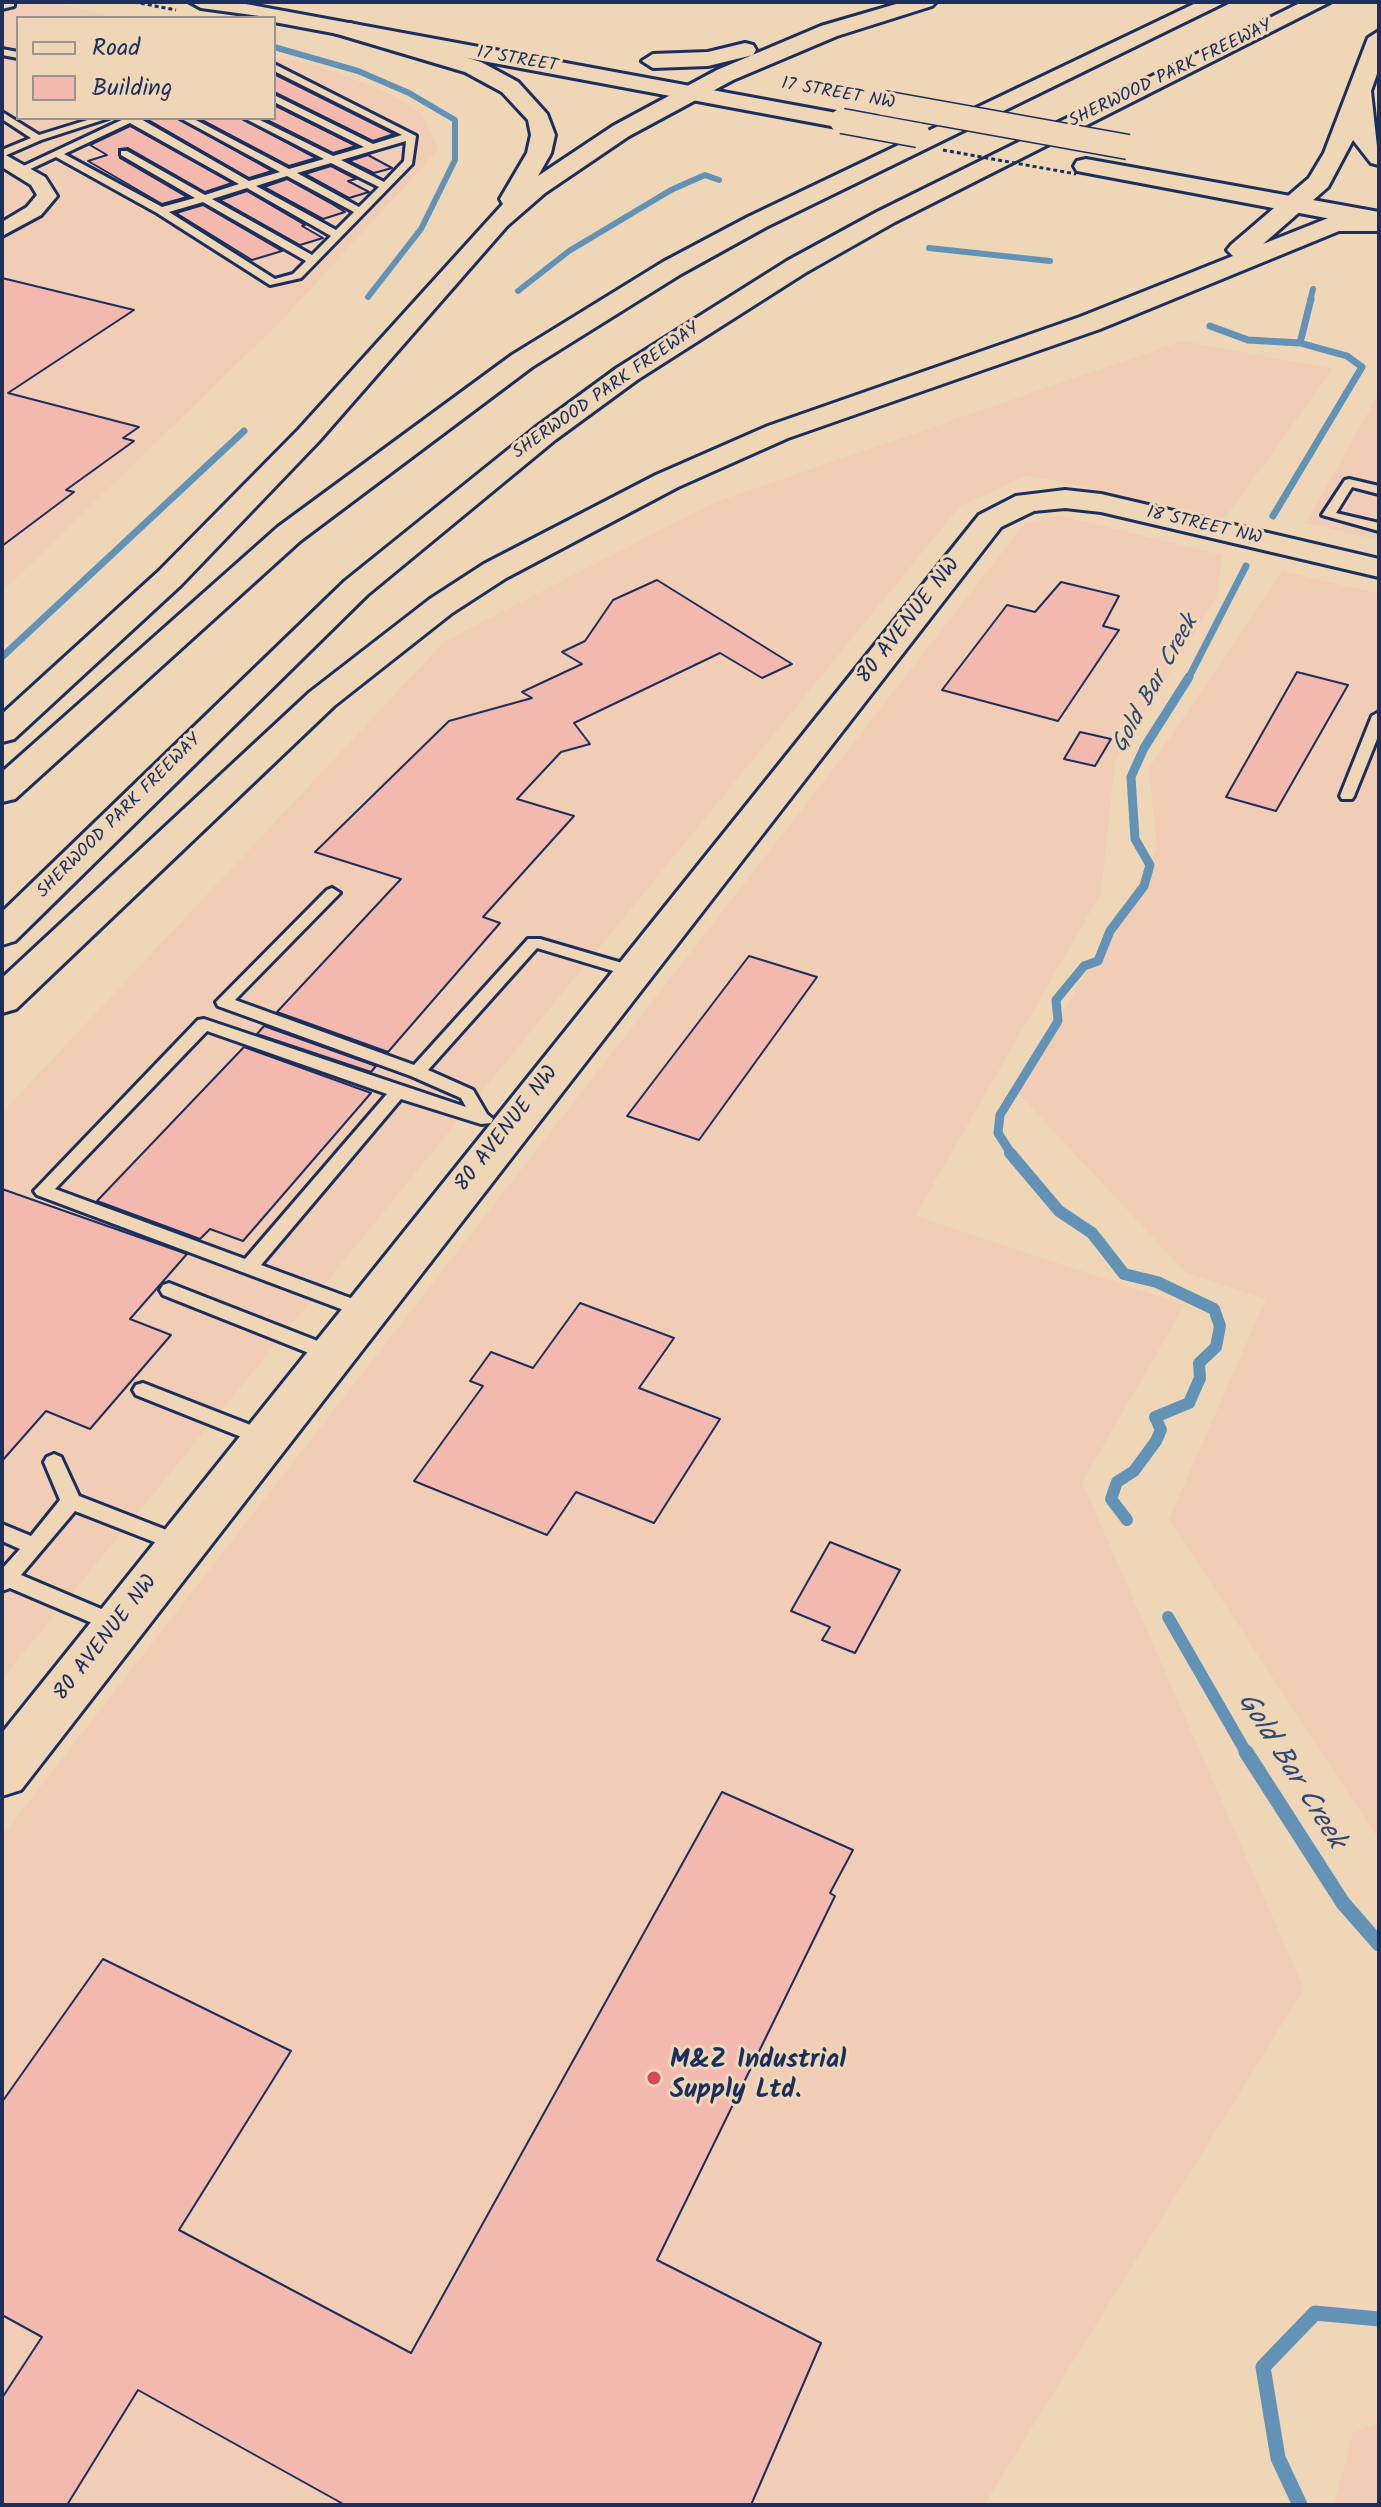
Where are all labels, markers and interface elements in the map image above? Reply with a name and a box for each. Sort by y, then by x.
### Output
legend [16,16,276,120]
street label: SHERWOOD PARK FREEWAY [1066,16,1276,134]
text: Road [92,29,140,68]
street label: 17 STREET [475,43,559,79]
text: Building [92,69,172,108]
street label: 17 STREET NW [779,74,897,116]
street label: SHERWOOD PARK FREEWAY [509,319,705,465]
street label: 18 STREET NW [1144,503,1264,551]
street label: 80 AVENUE NW [853,554,967,690]
water label: Gold Bar Creek [1107,611,1207,759]
street label: SHERWOOD PARK FREEWAY [33,730,207,904]
street label: 80 AVENUE NW [451,1062,565,1198]
street label: 80 AVENUE NW [50,1571,164,1707]
water label: Gold Bar Creek [1228,1688,1350,1856]
place label: M&Z Industrial Supply Ltd. [670,2047,846,2108]
marker: M&Z Industrial Supply Ltd. [645,2069,663,2087]

